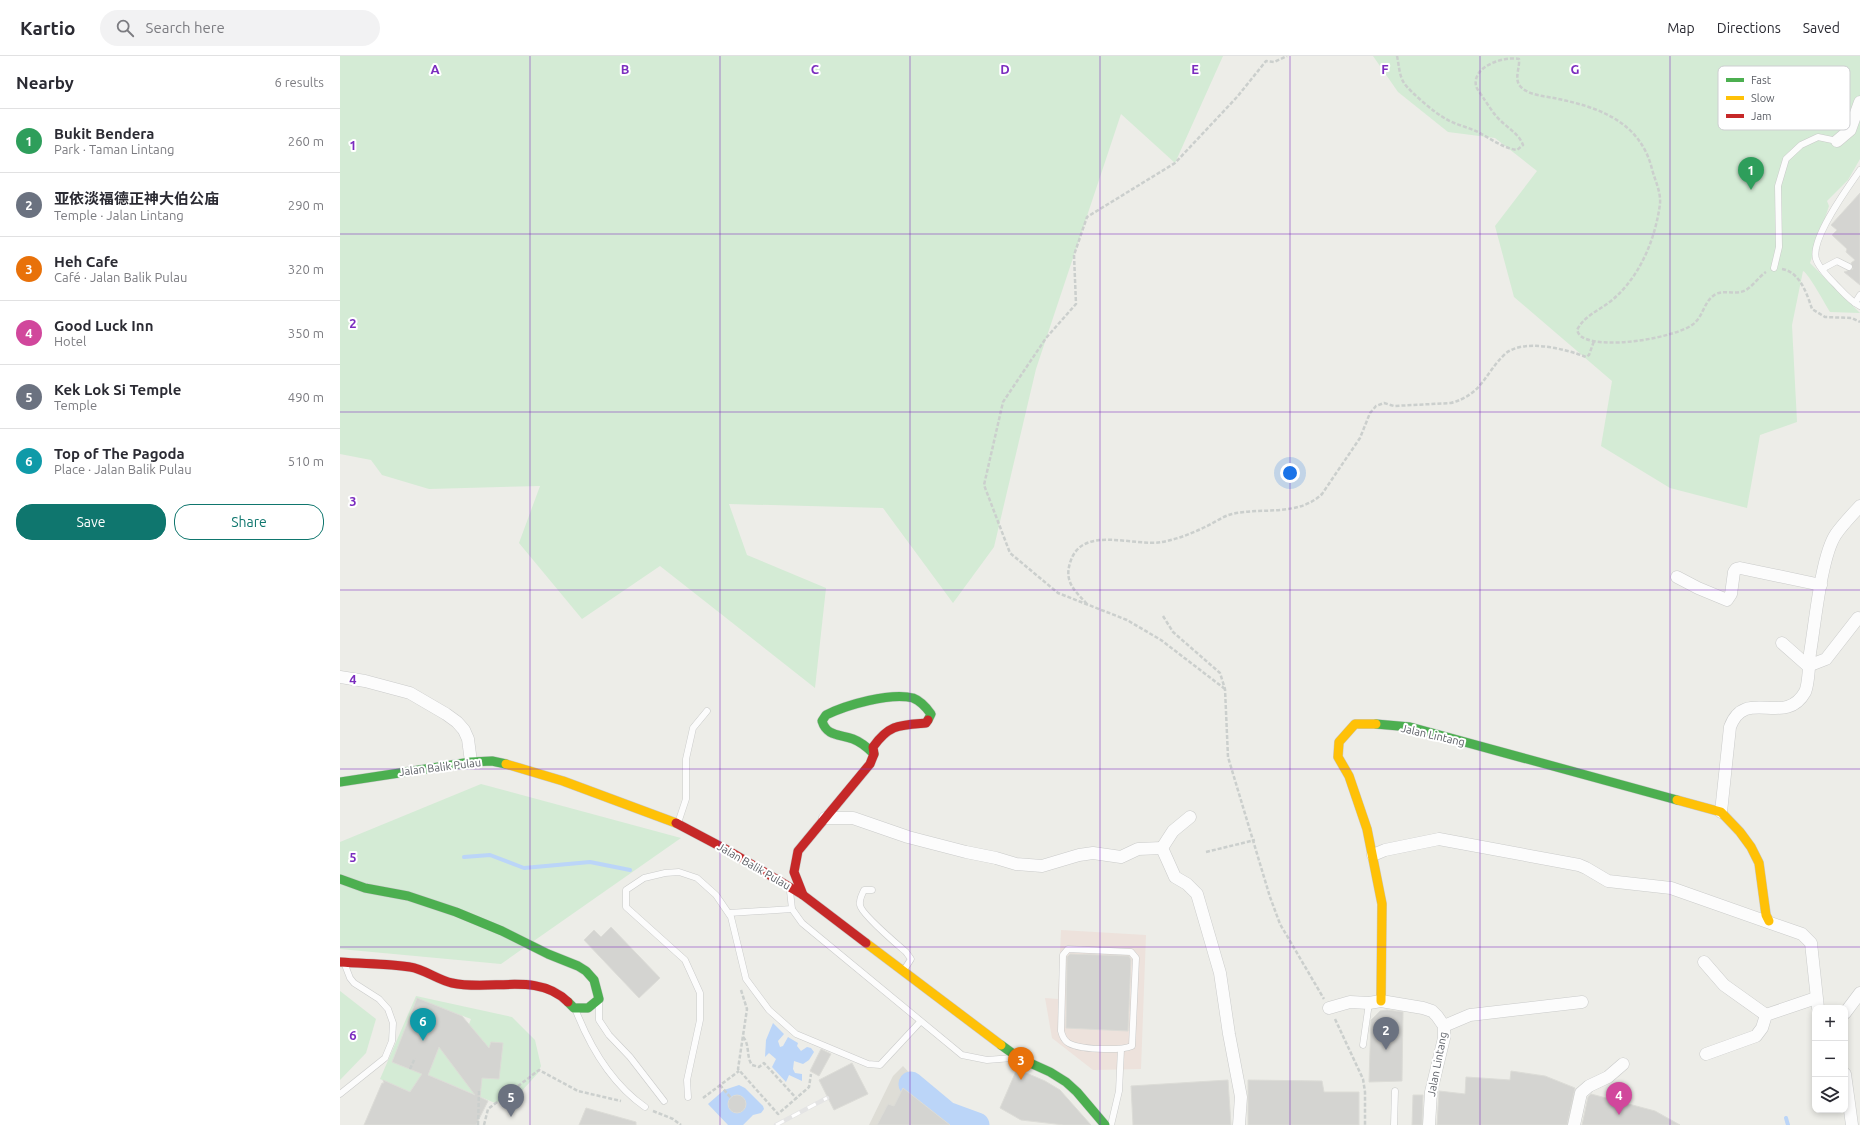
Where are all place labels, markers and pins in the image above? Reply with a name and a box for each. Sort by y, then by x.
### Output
pin: 1 [1738,157,1764,190]
pin: 6 [410,1008,436,1041]
pin: 2 [1373,1017,1399,1050]
pin: 3 [1008,1047,1034,1080]
pin: 4 [1606,1082,1632,1115]
pin: 5 [498,1084,524,1117]

